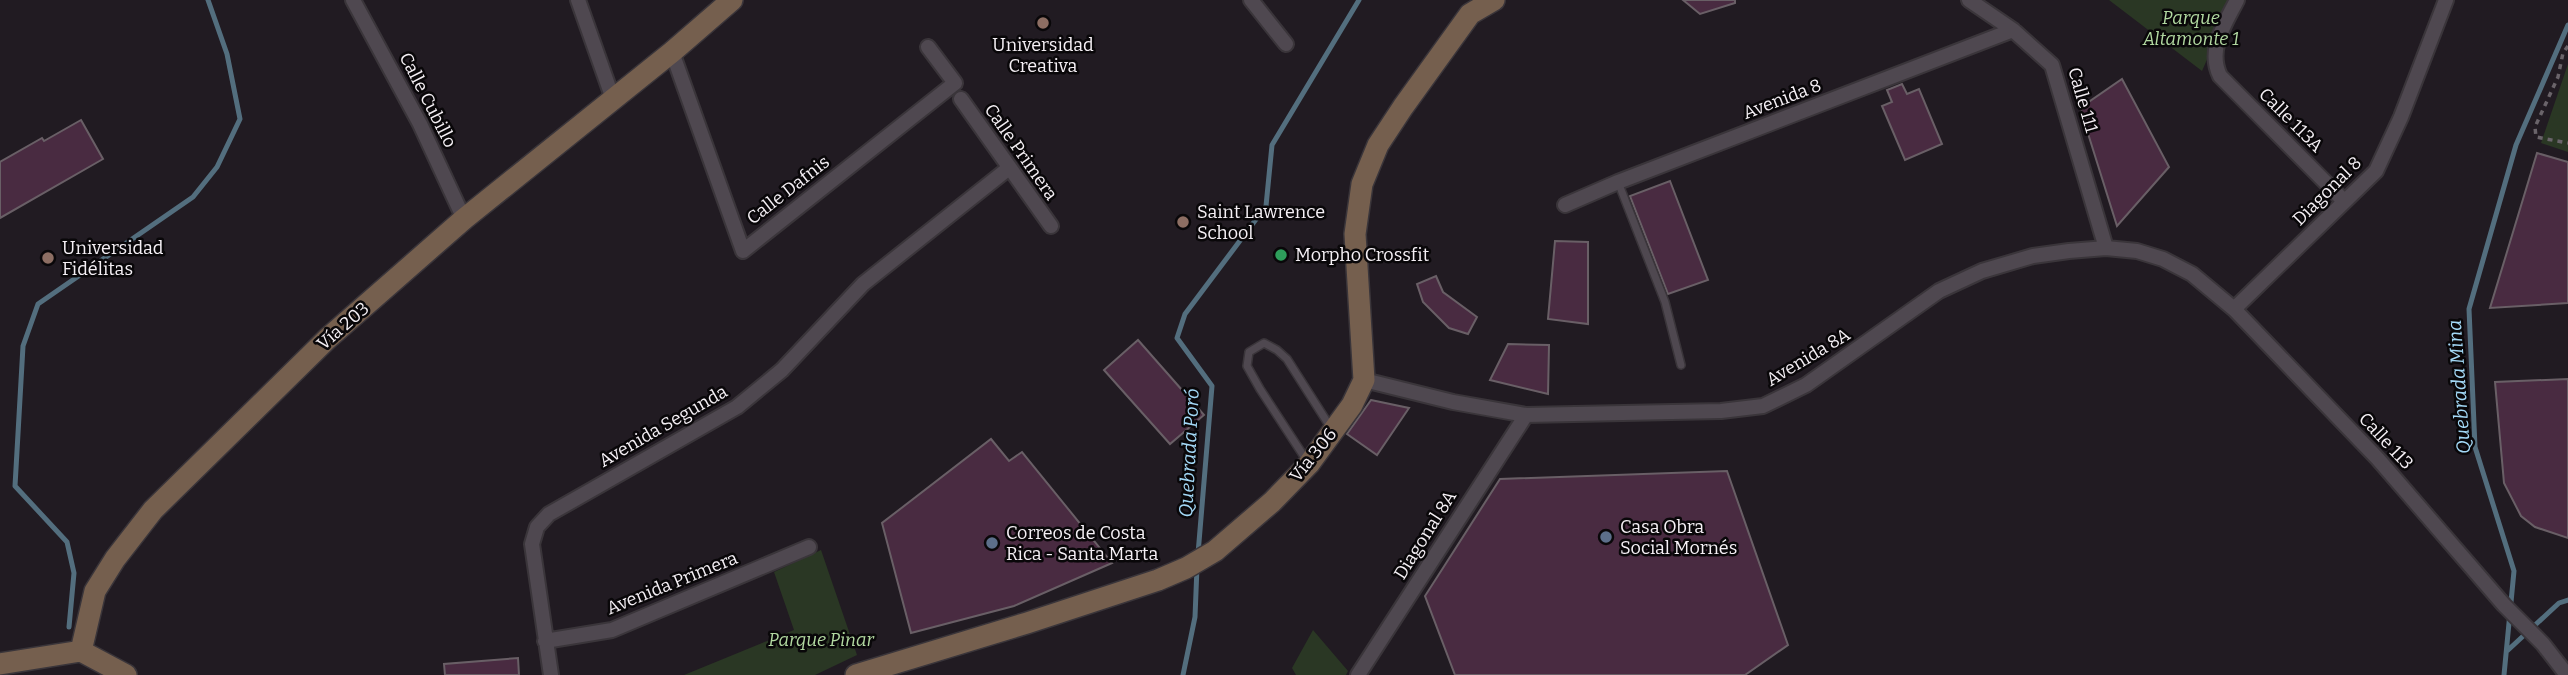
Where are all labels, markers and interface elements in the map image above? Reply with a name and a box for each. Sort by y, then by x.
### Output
park label: Parque Altamonte 1 [2142,7,2239,50]
marker: Universidad Creativa [1035,15,1051,31]
place label: Universidad Creativa [992,34,1094,77]
street label: Calle Cubillo [395,49,461,151]
street label: Calle 111 [2063,65,2103,136]
street label: Avenida 8 [1740,74,1824,124]
street label: Calle 113A [2254,83,2328,157]
street label: Calle Primera [980,99,1062,205]
street label: Calle Dafnis [742,151,834,229]
street label: Diagonal 8 [2288,152,2366,230]
place label: Saint Lawrence School [1197,201,1325,244]
marker: Saint Lawrence School [1175,214,1191,230]
place label: Universidad Fidélitas [62,237,164,280]
place label: Morpho Crossfit [1295,244,1430,266]
marker: Morpho Crossfit [1273,247,1289,263]
marker: Universidad Fidélitas [40,250,56,266]
street label: Vía 203 [312,297,374,355]
water label: Quebrada Mina [2443,319,2475,455]
street label: Avenida 8A [1762,323,1854,391]
street label: Avenida Segunda [595,380,731,472]
water label: Quebrada Poró [1174,388,1204,518]
street label: Calle 113 [2354,408,2418,474]
street label: Vía 306 [1285,424,1341,486]
street label: Diagonal 8A [1389,486,1461,583]
place label: Casa Obra Social Mornés [1620,516,1737,559]
place label: Correos de Costa Rica - Santa Marta [1006,522,1158,565]
marker: Casa Obra Social Mornés [1598,529,1614,545]
marker: Correos de Costa Rica - Santa Marta [984,535,1000,551]
street label: Avenida Primera [603,547,741,619]
park label: Parque Pinar [768,629,874,651]

